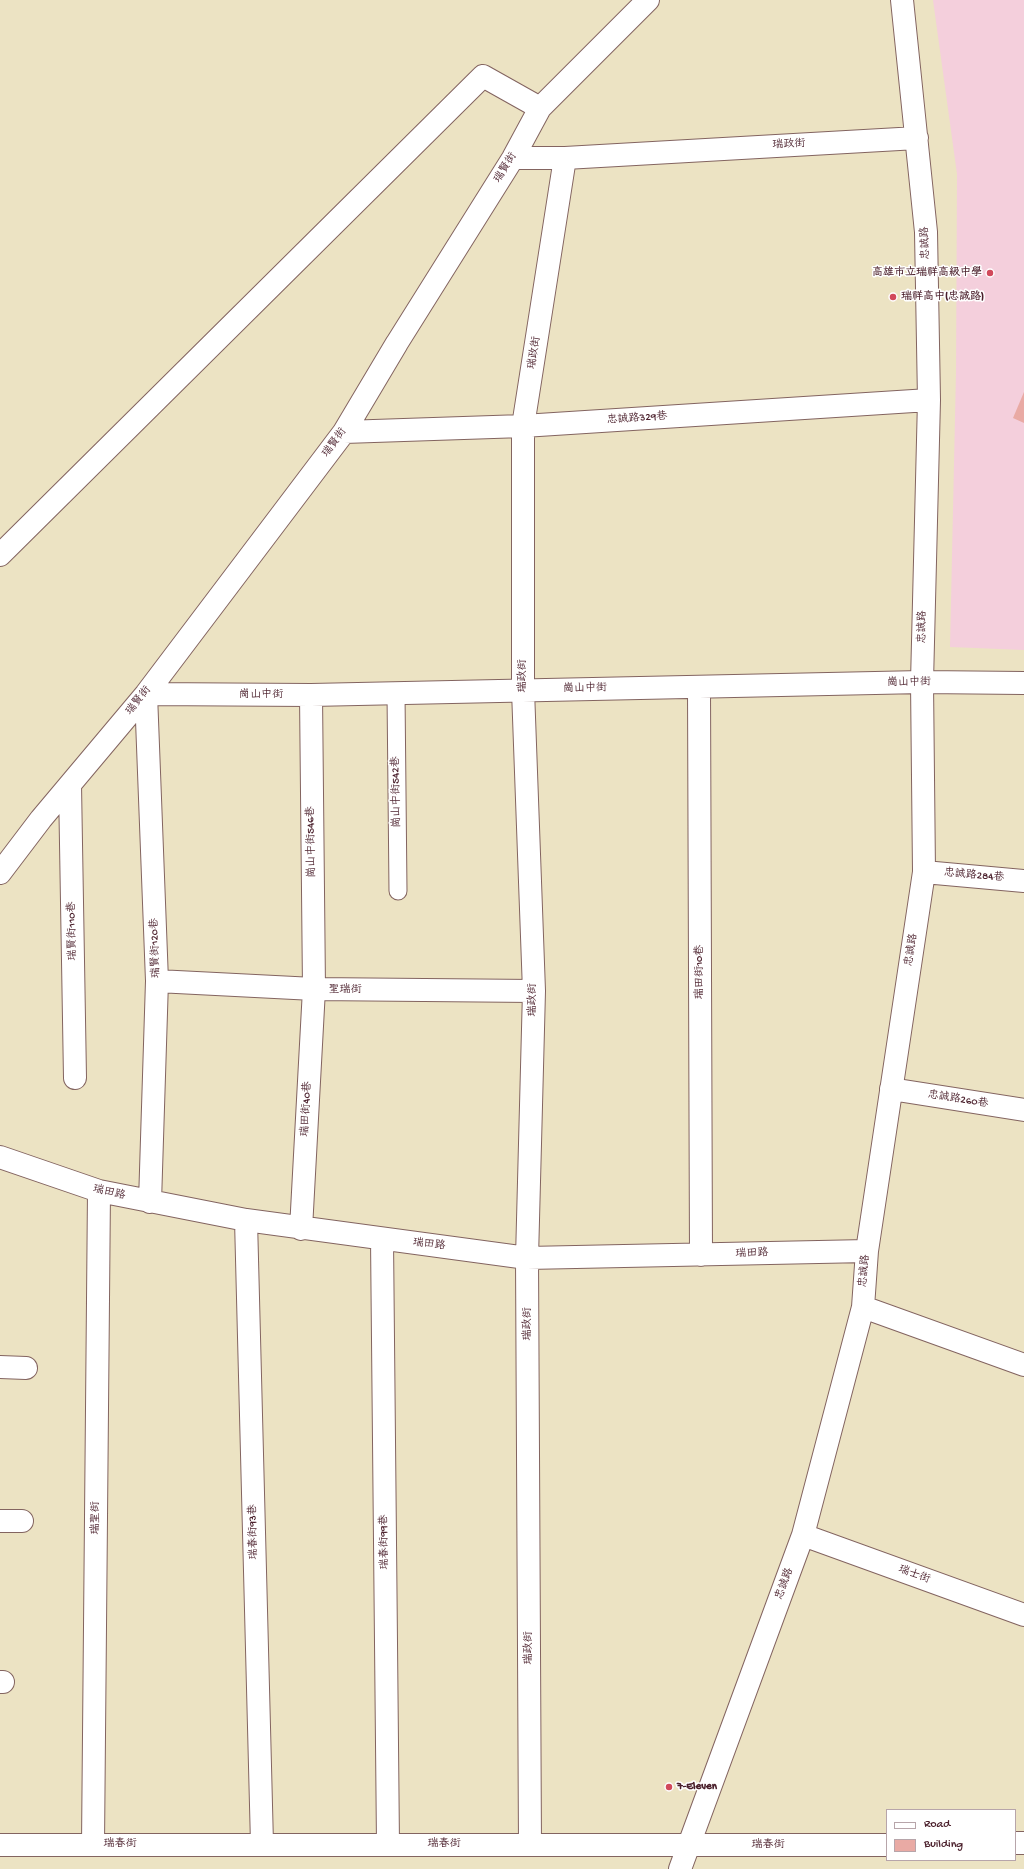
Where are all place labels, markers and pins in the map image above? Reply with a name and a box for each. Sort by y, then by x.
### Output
place label: 高雄市立瑞祥高級中學 [872,266,982,280]
marker: 高雄市立瑞祥高級中學 [985,268,995,278]
place label: 瑞祥高中(忠誠路) [901,290,984,304]
marker: 瑞祥高中(忠誠路) [888,292,898,302]
place label: 7-Eleven [677,1780,717,1794]
marker: 7-Eleven [664,1782,674,1792]

